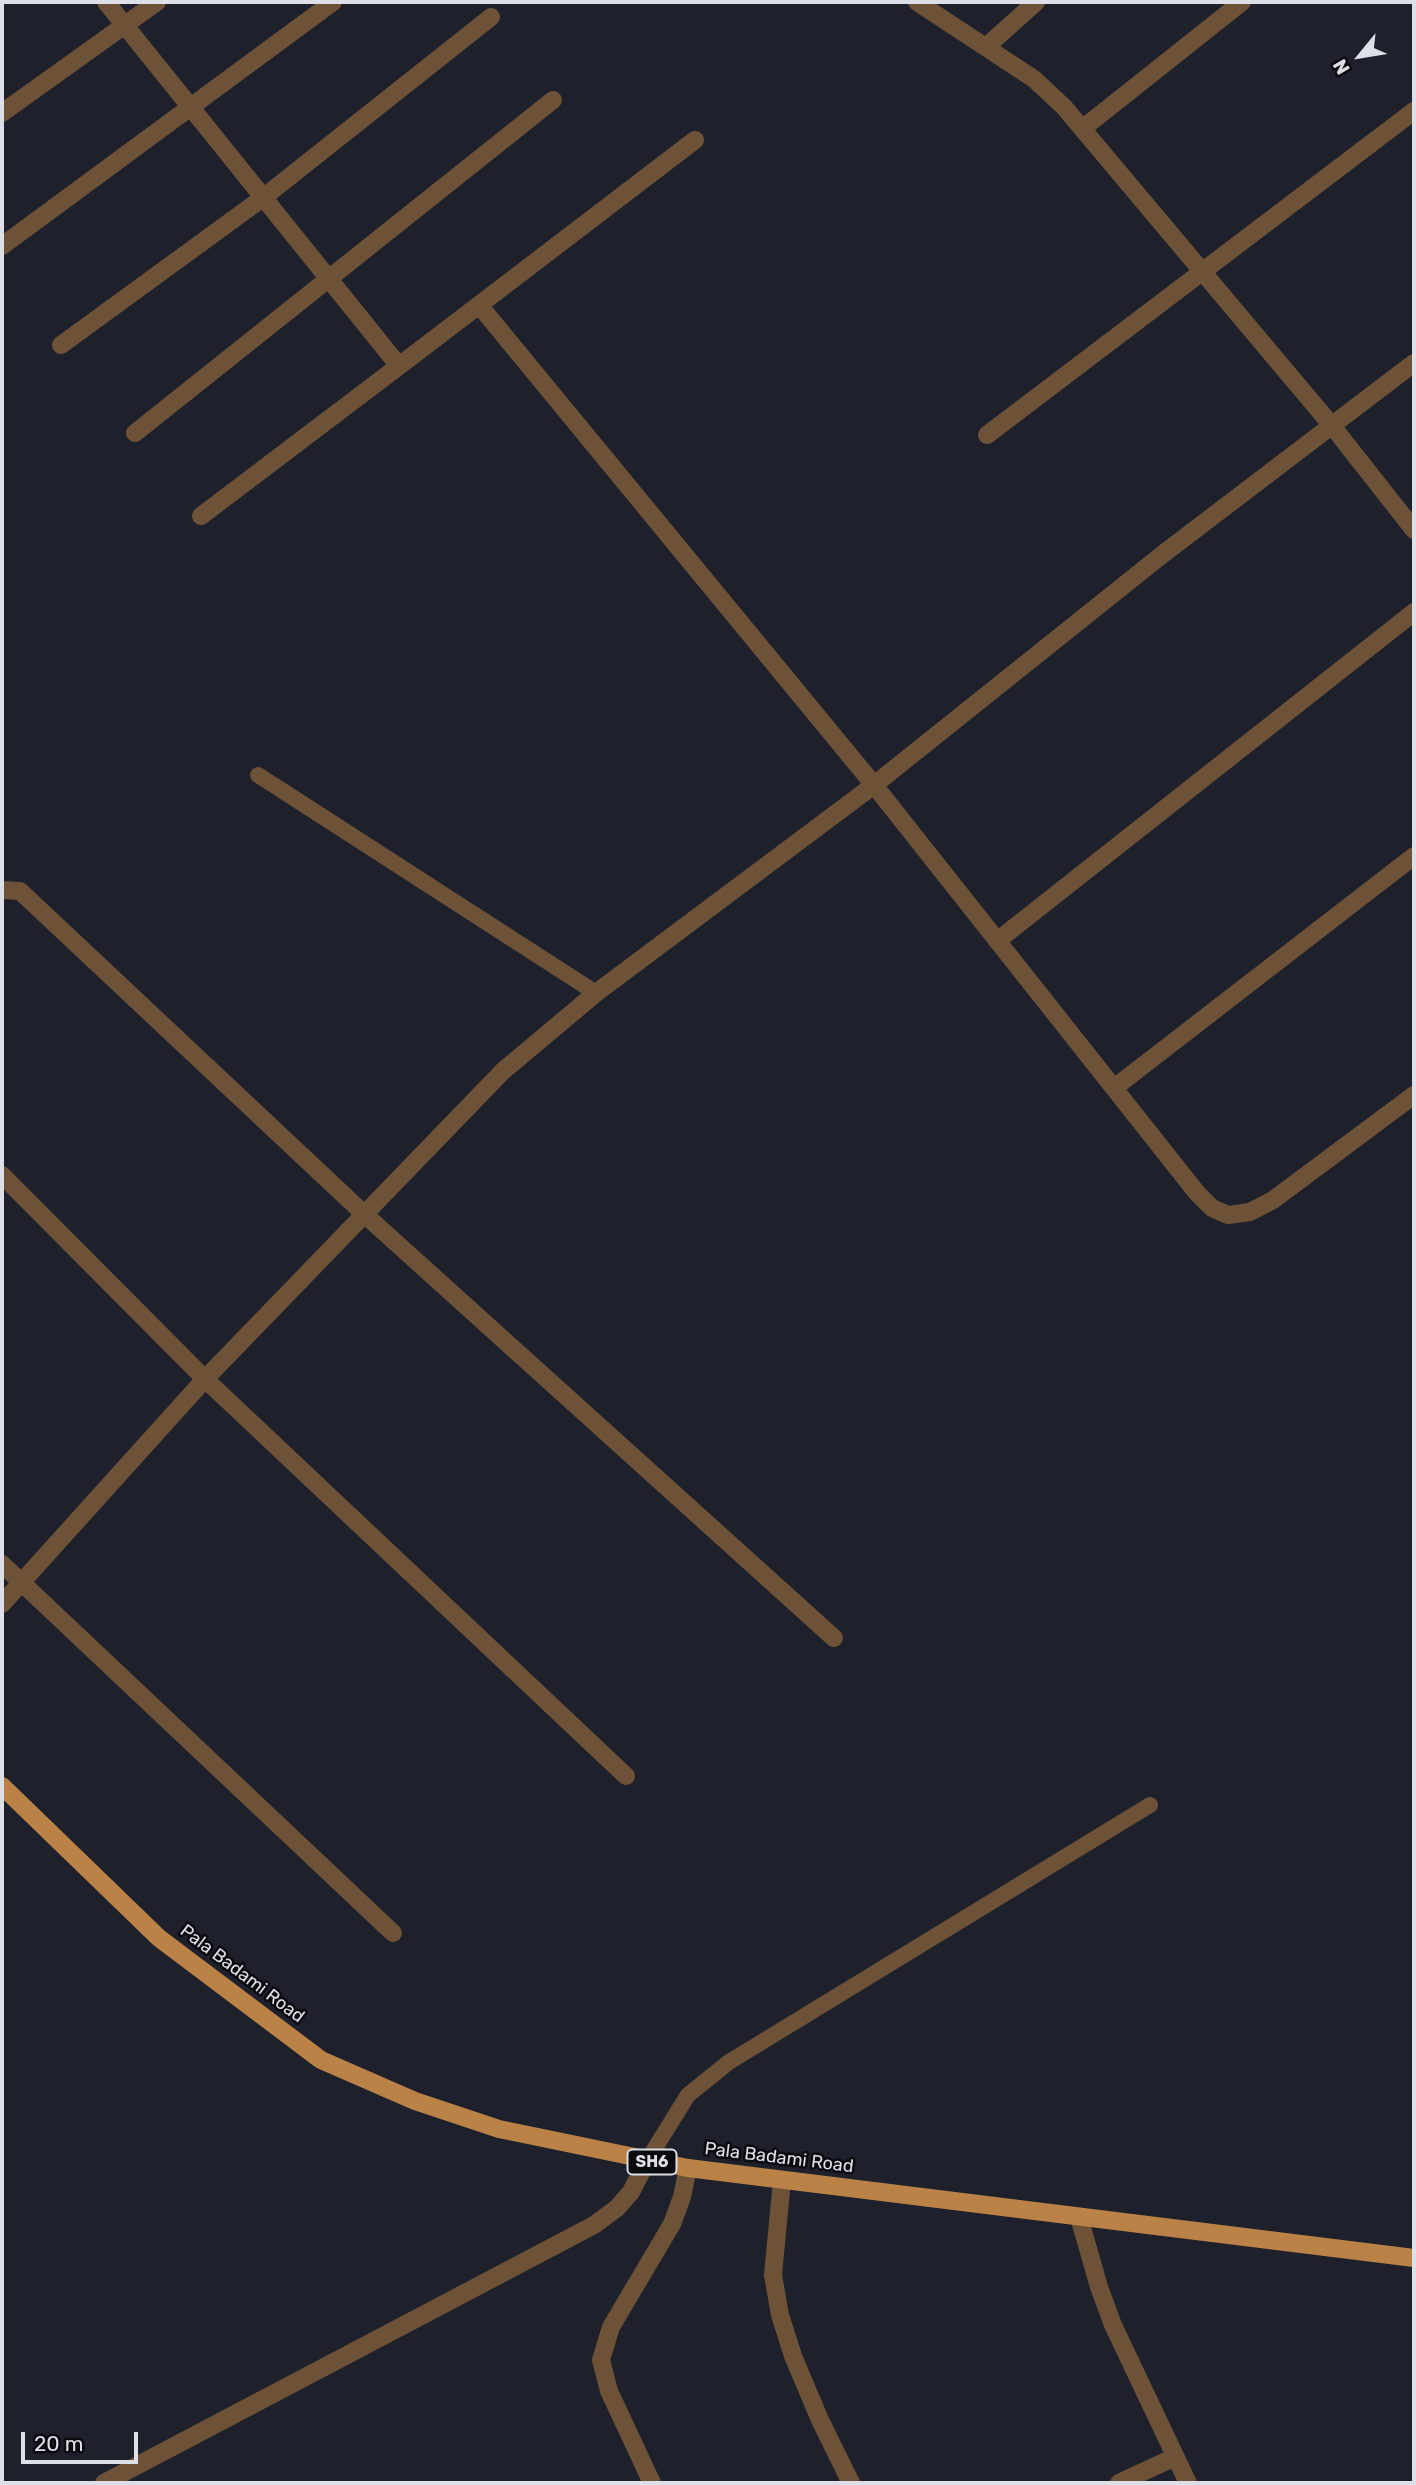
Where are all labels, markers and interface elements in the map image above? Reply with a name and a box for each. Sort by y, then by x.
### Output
north arrow [1325,21,1395,91]
text: N [1328,55,1355,78]
street label: Pala Badami Road [176,1920,308,2028]
street label: Pala Badami Road [703,2138,855,2178]
road number: SH6 [628,2150,676,2174]
scale bar [24,2418,142,2462]
text: 20 m [34,2431,83,2456]

